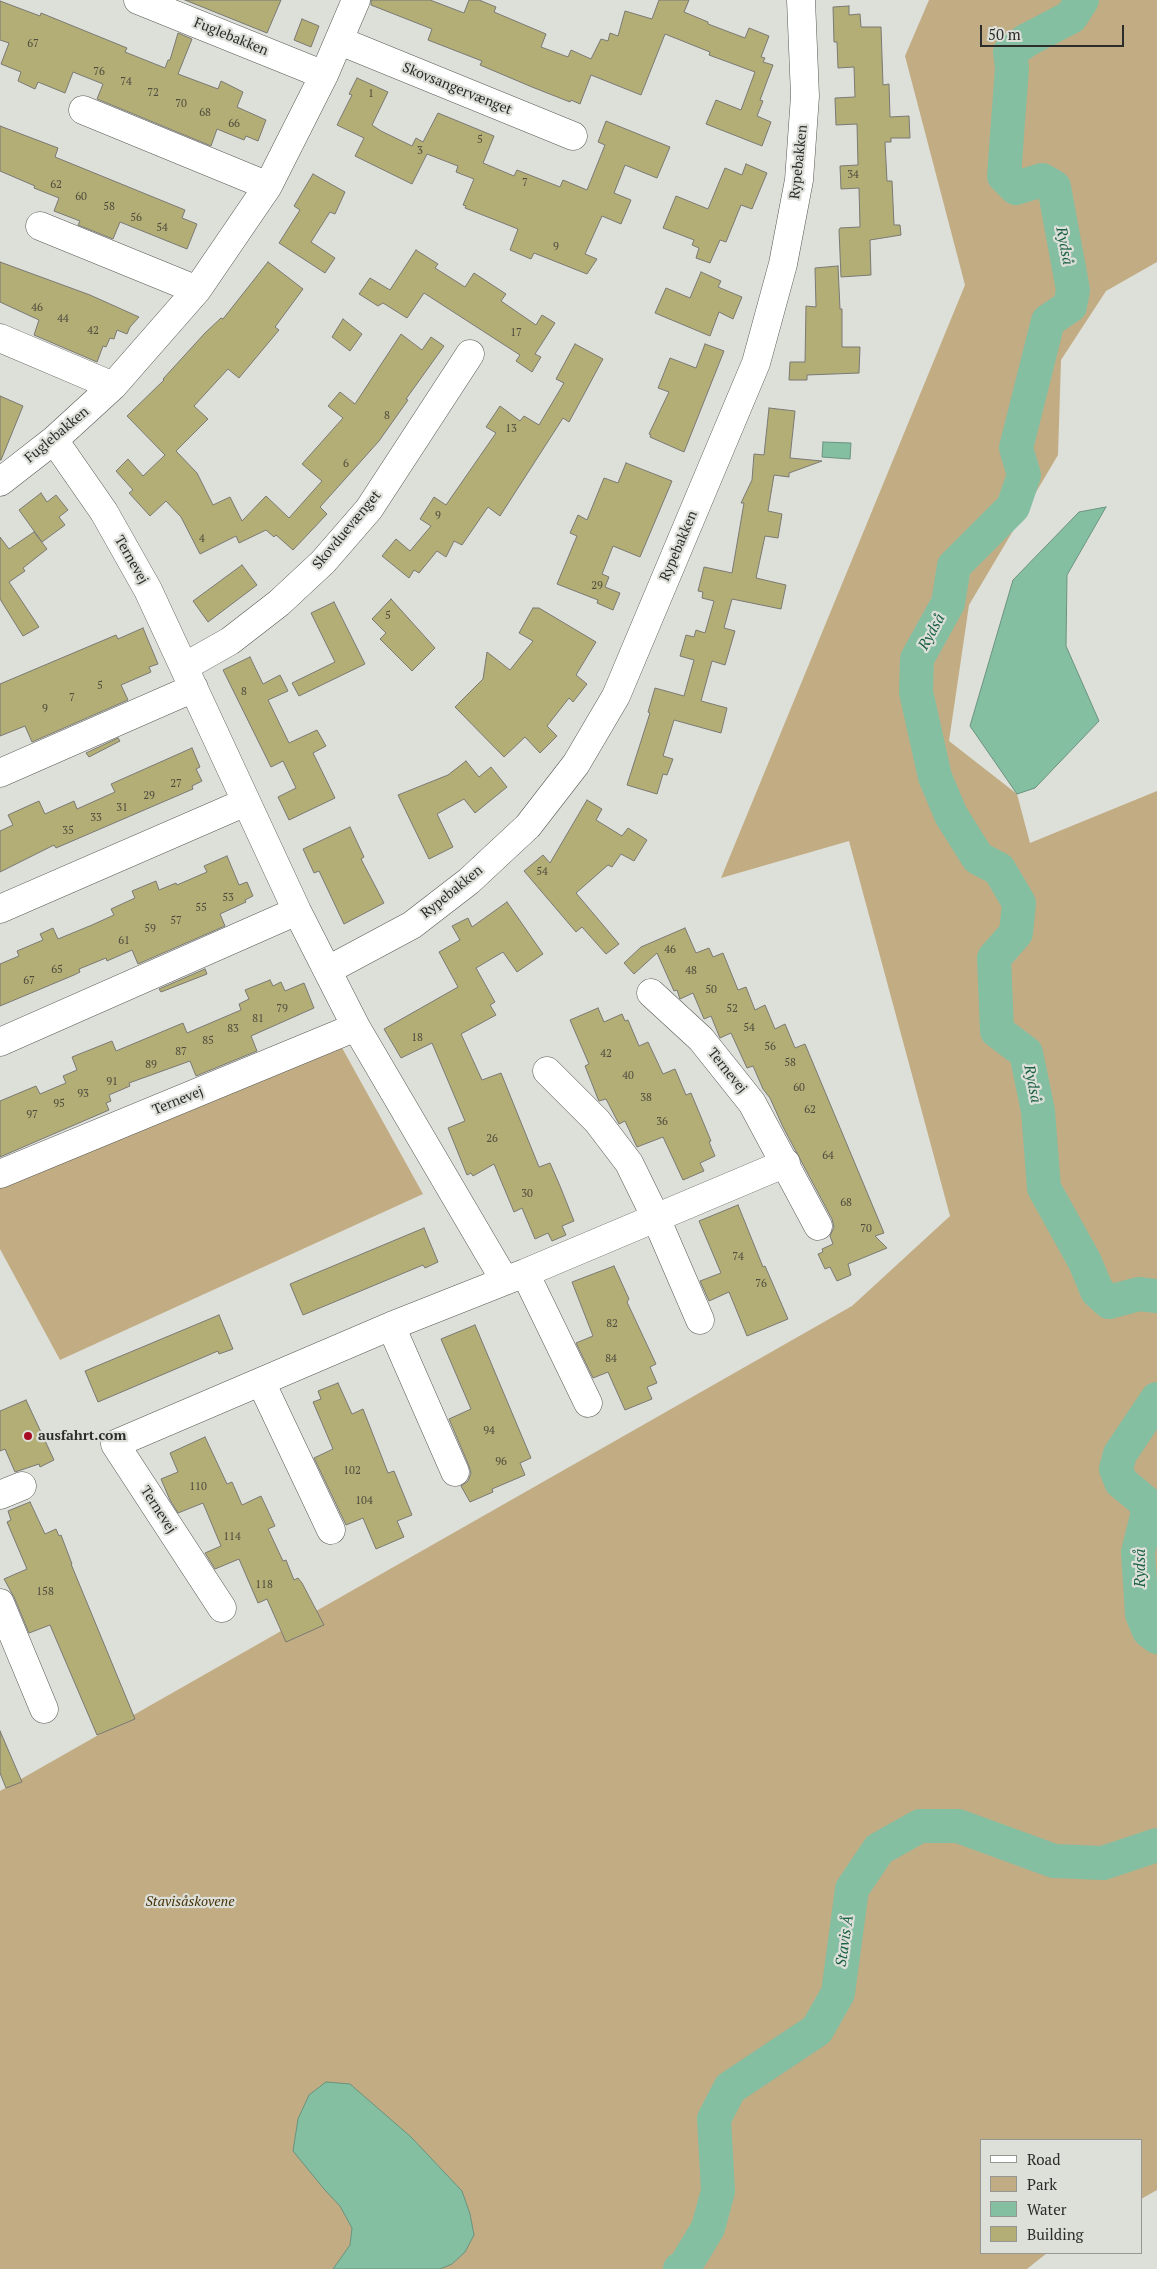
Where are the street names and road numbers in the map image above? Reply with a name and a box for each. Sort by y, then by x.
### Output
street label: Fuglebakken [191,14,271,60]
street label: Skovsangervænget [400,59,514,119]
street label: Rypebakken [787,124,811,200]
street label: Fuglebakken [21,403,93,467]
street label: Skovduevænget [309,487,385,573]
street label: Rypebakken [657,508,701,584]
street label: Ternevej [110,533,152,587]
street label: Rypebakken [418,862,486,922]
street label: Ternevej [704,1045,750,1097]
street label: Ternevej [150,1083,206,1119]
street label: Ternevej [136,1483,180,1537]

